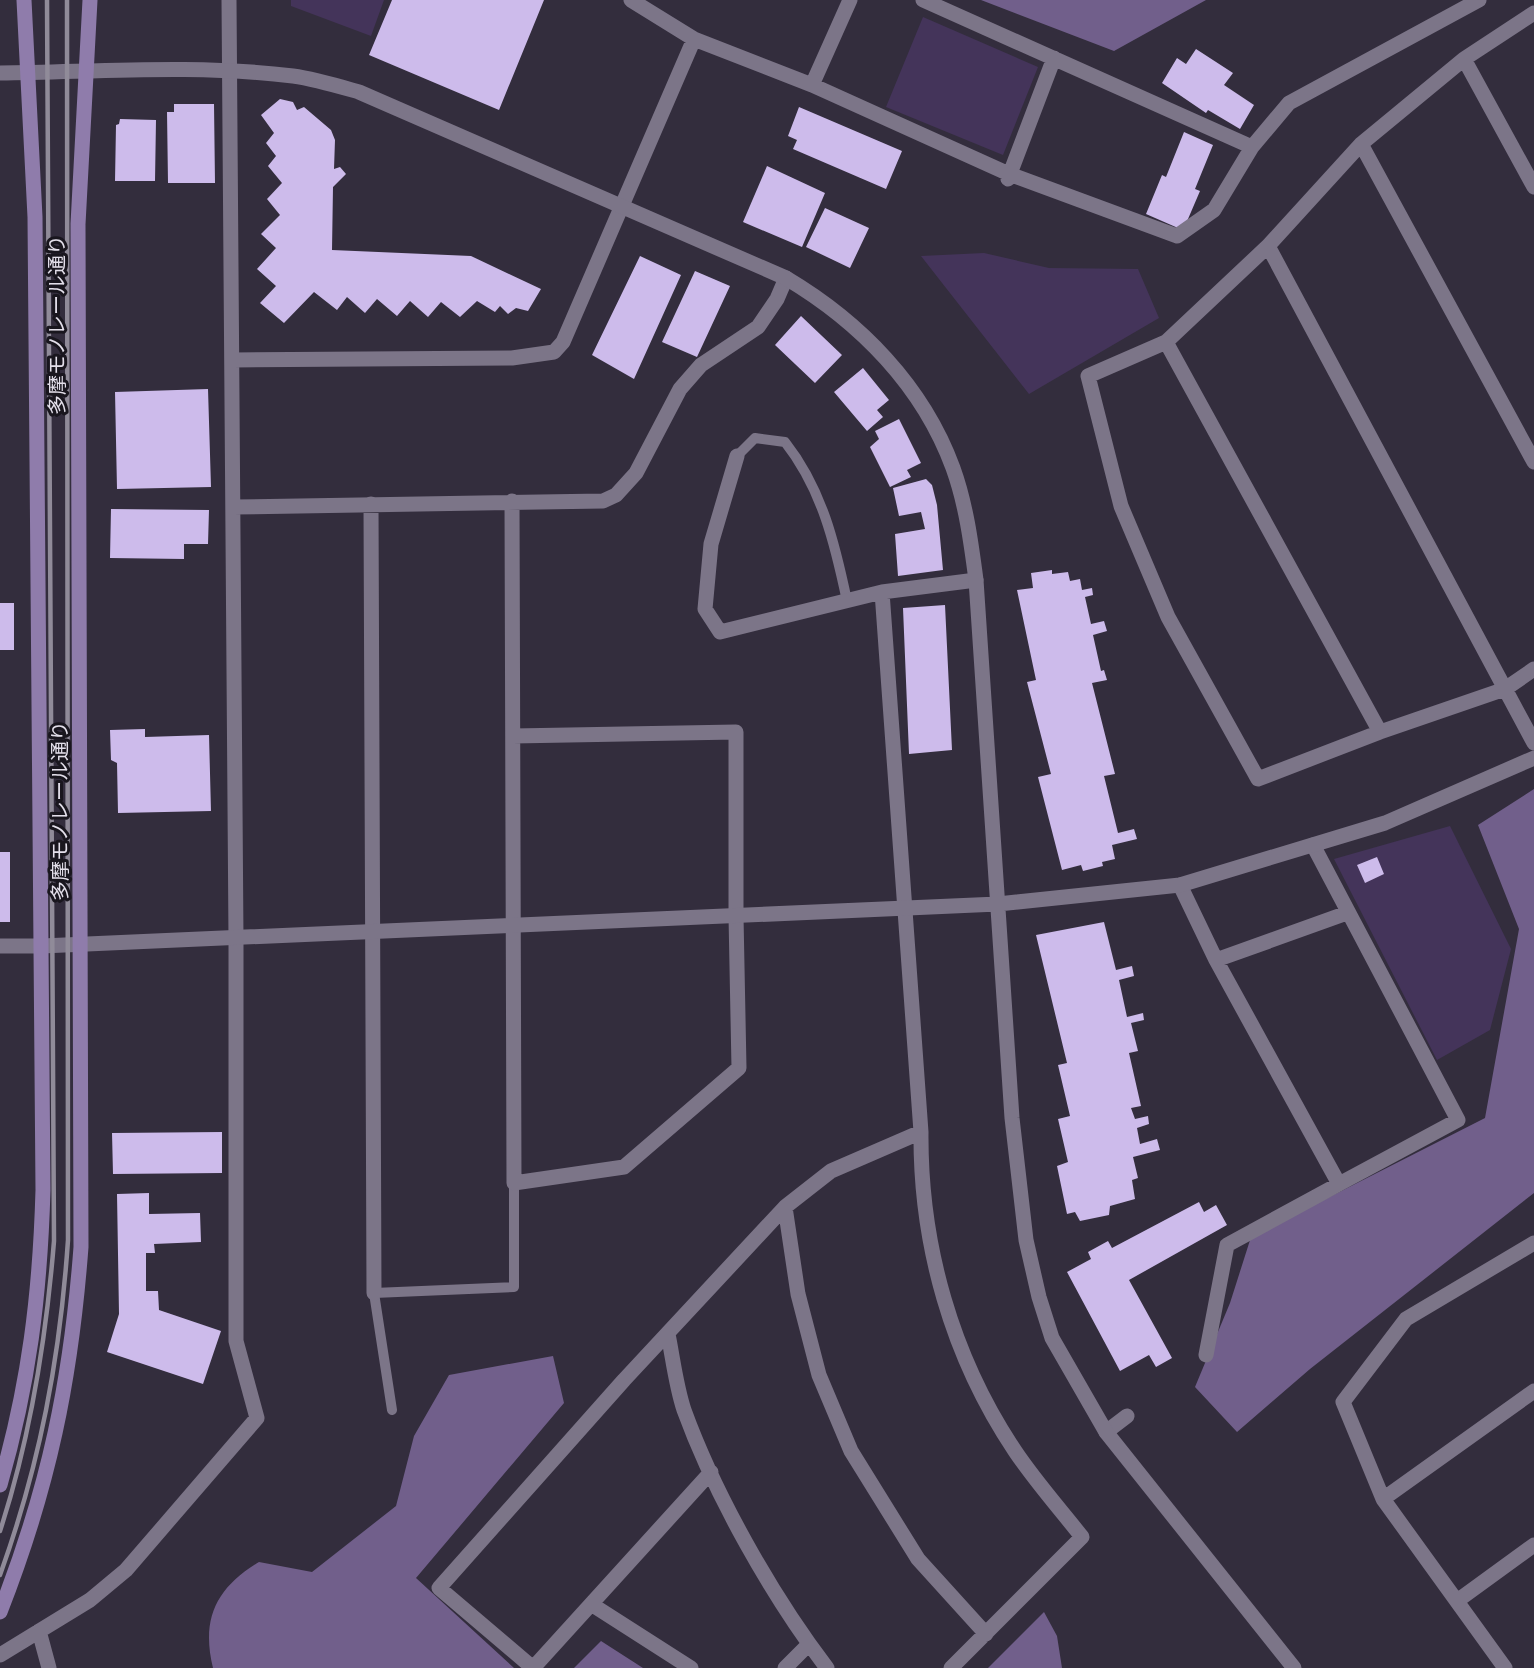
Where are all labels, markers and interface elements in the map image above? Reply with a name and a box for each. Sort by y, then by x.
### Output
street label: 多摩モノレール通り [45,235,69,415]
street label: 多摩モノレール通り [48,721,72,901]

